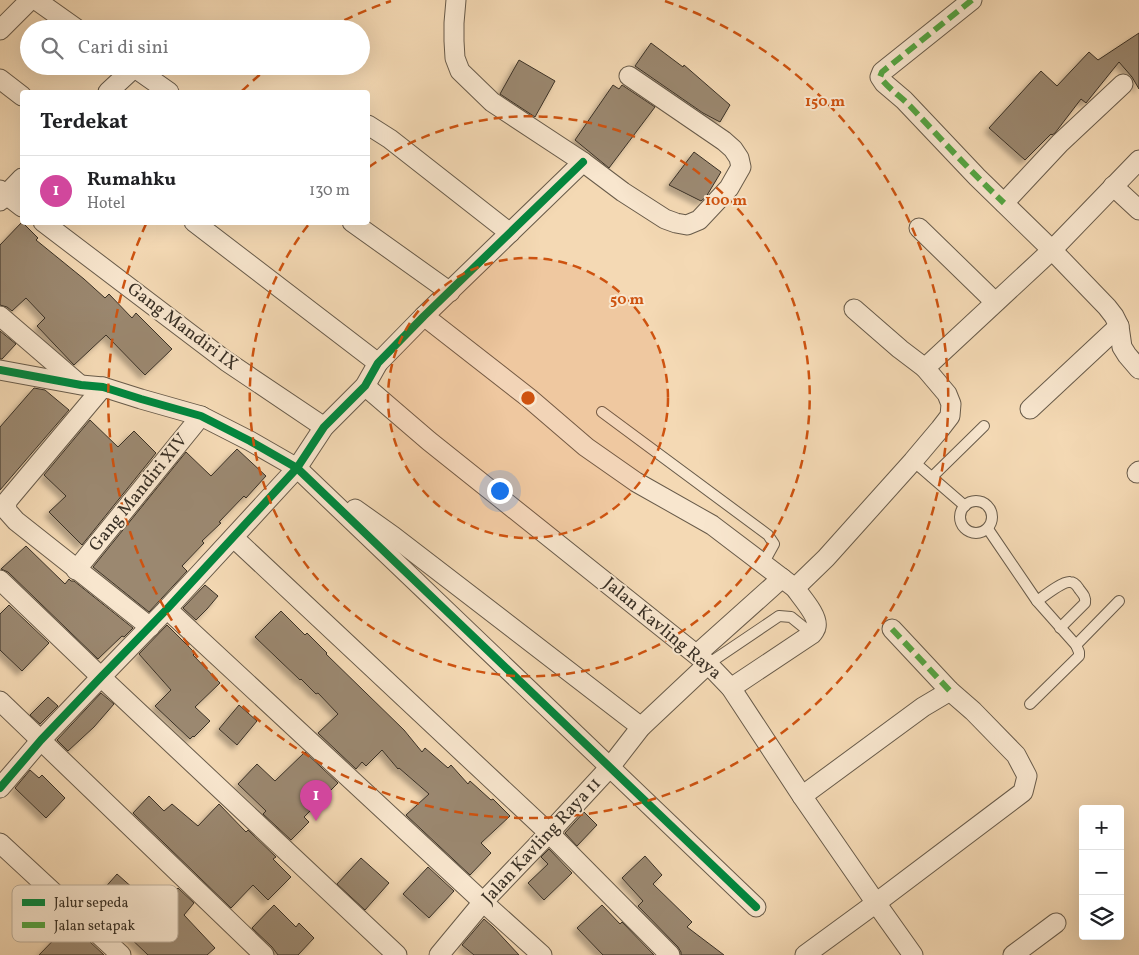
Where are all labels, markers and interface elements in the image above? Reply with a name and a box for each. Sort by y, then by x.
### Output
search box [20,20,370,75]
icon: search [38,34,66,62]
text: Cari di sini [78,35,169,61]
text: 150 m [805,92,845,113]
text: Terdekat [40,108,128,137]
text: Rumahku [87,167,176,193]
text: 1 [53,180,59,202]
text: 130 m [309,180,350,202]
text: 100 m [705,191,748,212]
text: Hotel [87,193,125,215]
street label: Gang Mandiri IX [122,277,242,377]
text: 50 m [610,290,644,311]
centre of rings [519,389,537,407]
street label: Gang Mandiri XIV [84,429,194,557]
your location [487,478,513,504]
street label: Jalan Kavling Raya [597,572,727,686]
street label: Jalan Kavling Raya 11 [477,772,607,910]
pin: 1 [300,780,332,821]
map controls [1079,805,1124,940]
button: + [1079,805,1124,850]
button: − [1079,850,1124,895]
legend [12,885,178,942]
text: Jalur sepeda [54,894,129,913]
button: layers [1079,895,1124,940]
text: Jalan setapak [54,917,135,936]

